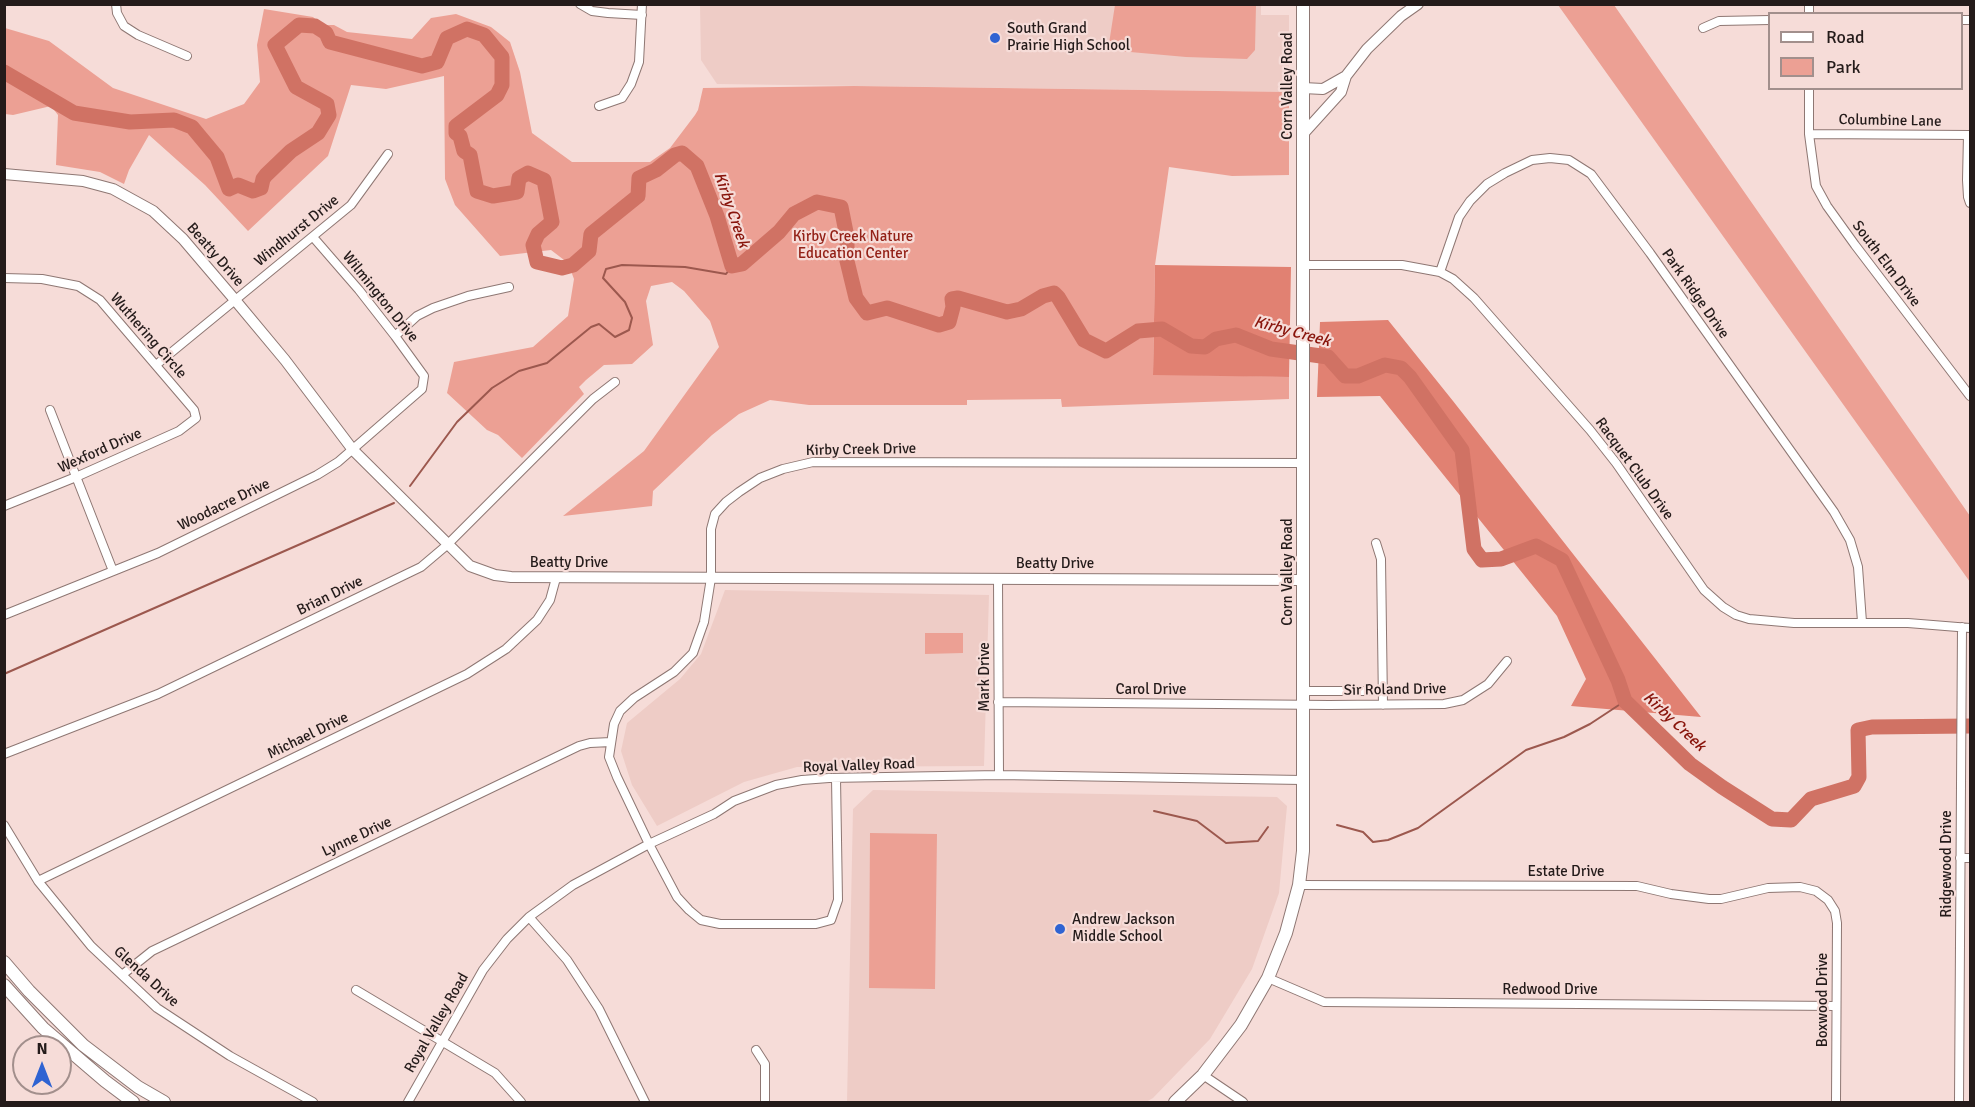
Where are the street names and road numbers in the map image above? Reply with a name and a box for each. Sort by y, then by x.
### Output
street label: Corn Valley Road [1279,32,1297,140]
street label: Columbine Lane [1838,111,1942,131]
street label: Windhurst Drive [251,191,343,271]
street label: South Elm Drive [1848,218,1924,310]
street label: Beatty Drive [182,219,248,291]
street label: Park Ridge Drive [1657,246,1733,342]
street label: Wilmington Drive [338,248,422,346]
street label: Wuthering Circle [106,289,190,383]
street label: Racquet Club Drive [1591,414,1677,524]
street label: Wexford Drive [55,425,145,477]
street label: Kirby Creek Drive [806,440,916,460]
street label: Woodacre Drive [175,475,273,535]
street label: Corn Valley Road [1279,518,1297,626]
street label: Beatty Drive [530,554,608,572]
street label: Beatty Drive [1016,555,1094,573]
street label: Brian Drive [294,572,366,620]
street label: Mark Drive [976,642,994,712]
street label: Sir Roland Drive [1343,680,1447,700]
street label: Carol Drive [1116,681,1186,699]
street label: Michael Drive [265,709,351,763]
street label: Royal Valley Road [803,755,915,777]
street label: Ridgewood Drive [1938,810,1956,918]
street label: Lynne Drive [319,813,395,861]
street label: Estate Drive [1527,863,1605,881]
street label: Glenda Drive [110,943,182,1011]
street label: Boxwood Drive [1814,953,1832,1047]
street label: Royal Valley Road [401,970,473,1076]
street label: Redwood Drive [1502,981,1598,999]

